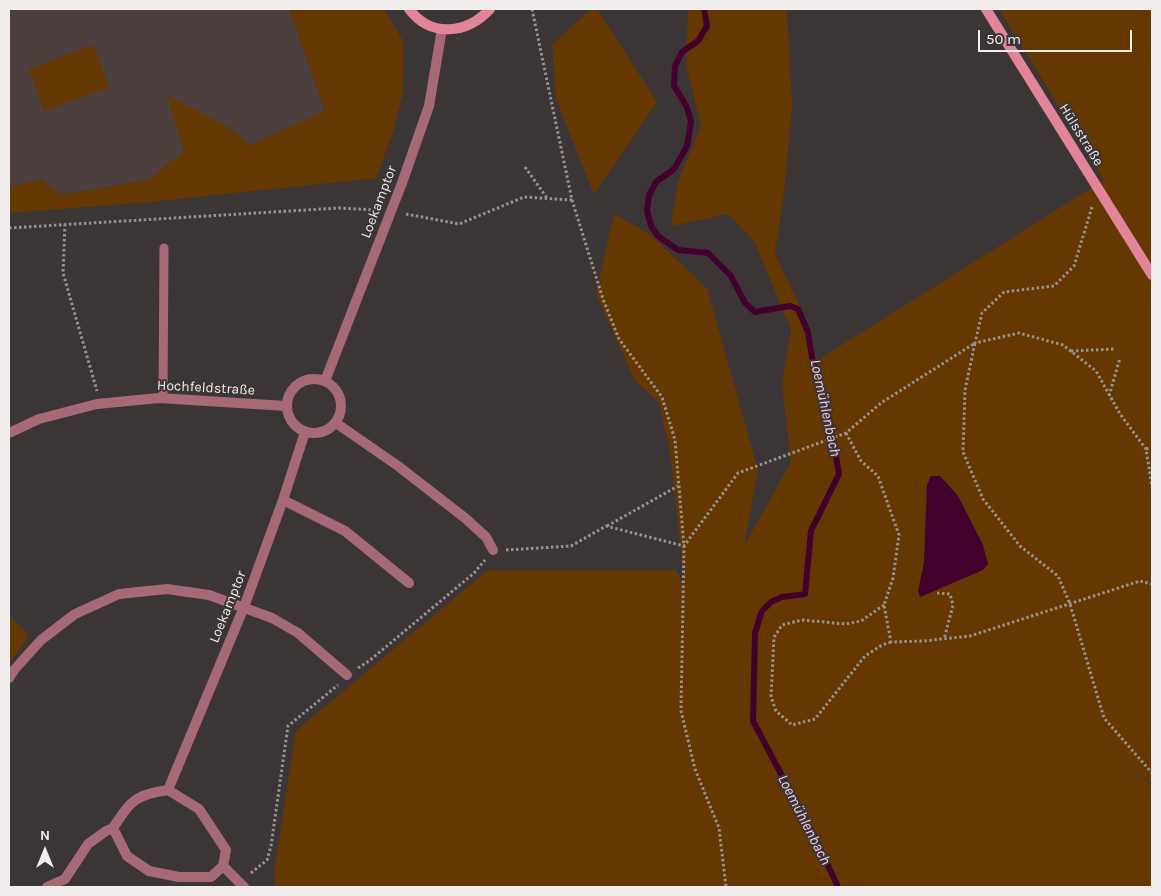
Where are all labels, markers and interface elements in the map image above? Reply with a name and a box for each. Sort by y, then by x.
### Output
scale bar [981,20,1135,52]
text: 50 m [986,30,1021,48]
street label: Hülsstraße [1055,101,1107,169]
street label: Loekamptor [357,163,401,241]
water label: Loemühlenbach [806,358,844,458]
street label: Hochfeldstraße [157,377,255,399]
street label: Loekamptor [206,569,250,645]
water label: Loemühlenbach [774,772,834,868]
north arrow [20,826,70,876]
text: N [40,827,50,844]

